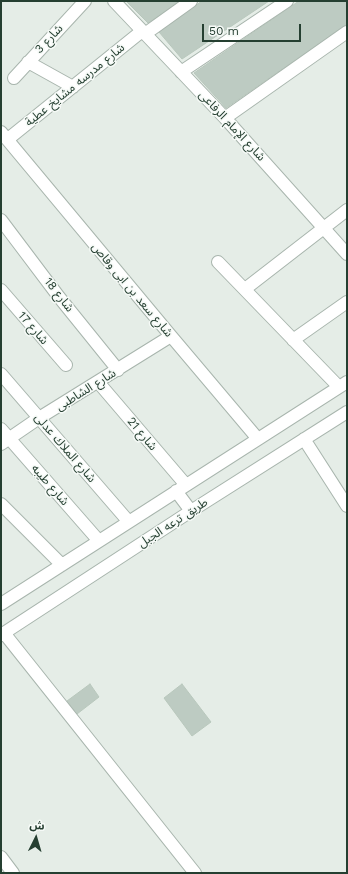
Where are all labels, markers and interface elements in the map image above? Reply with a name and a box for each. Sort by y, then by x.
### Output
scale bar [204,16,303,42]
street label: شارع 3 [32,21,66,57]
text: 50 m [209,24,239,38]
street label: شارع مدرسه مشايخ عطية [22,40,128,130]
street label: شارع الإمام الرفاعى [196,88,268,164]
street label: شارع سعد بن ابى وقاص [88,240,176,340]
street label: شارع 18 [41,275,77,315]
street label: شارع 17 [15,309,51,347]
street label: شارع الشاطبى [53,366,119,414]
street label: شارع الملاك عدلى [31,411,99,485]
street label: شارع 21 [124,414,160,454]
street label: شارع طيبه [28,461,72,509]
street label: طريق ترعه الجبل [135,495,211,551]
north arrow [16,818,56,858]
text: ش [29,818,45,833]

